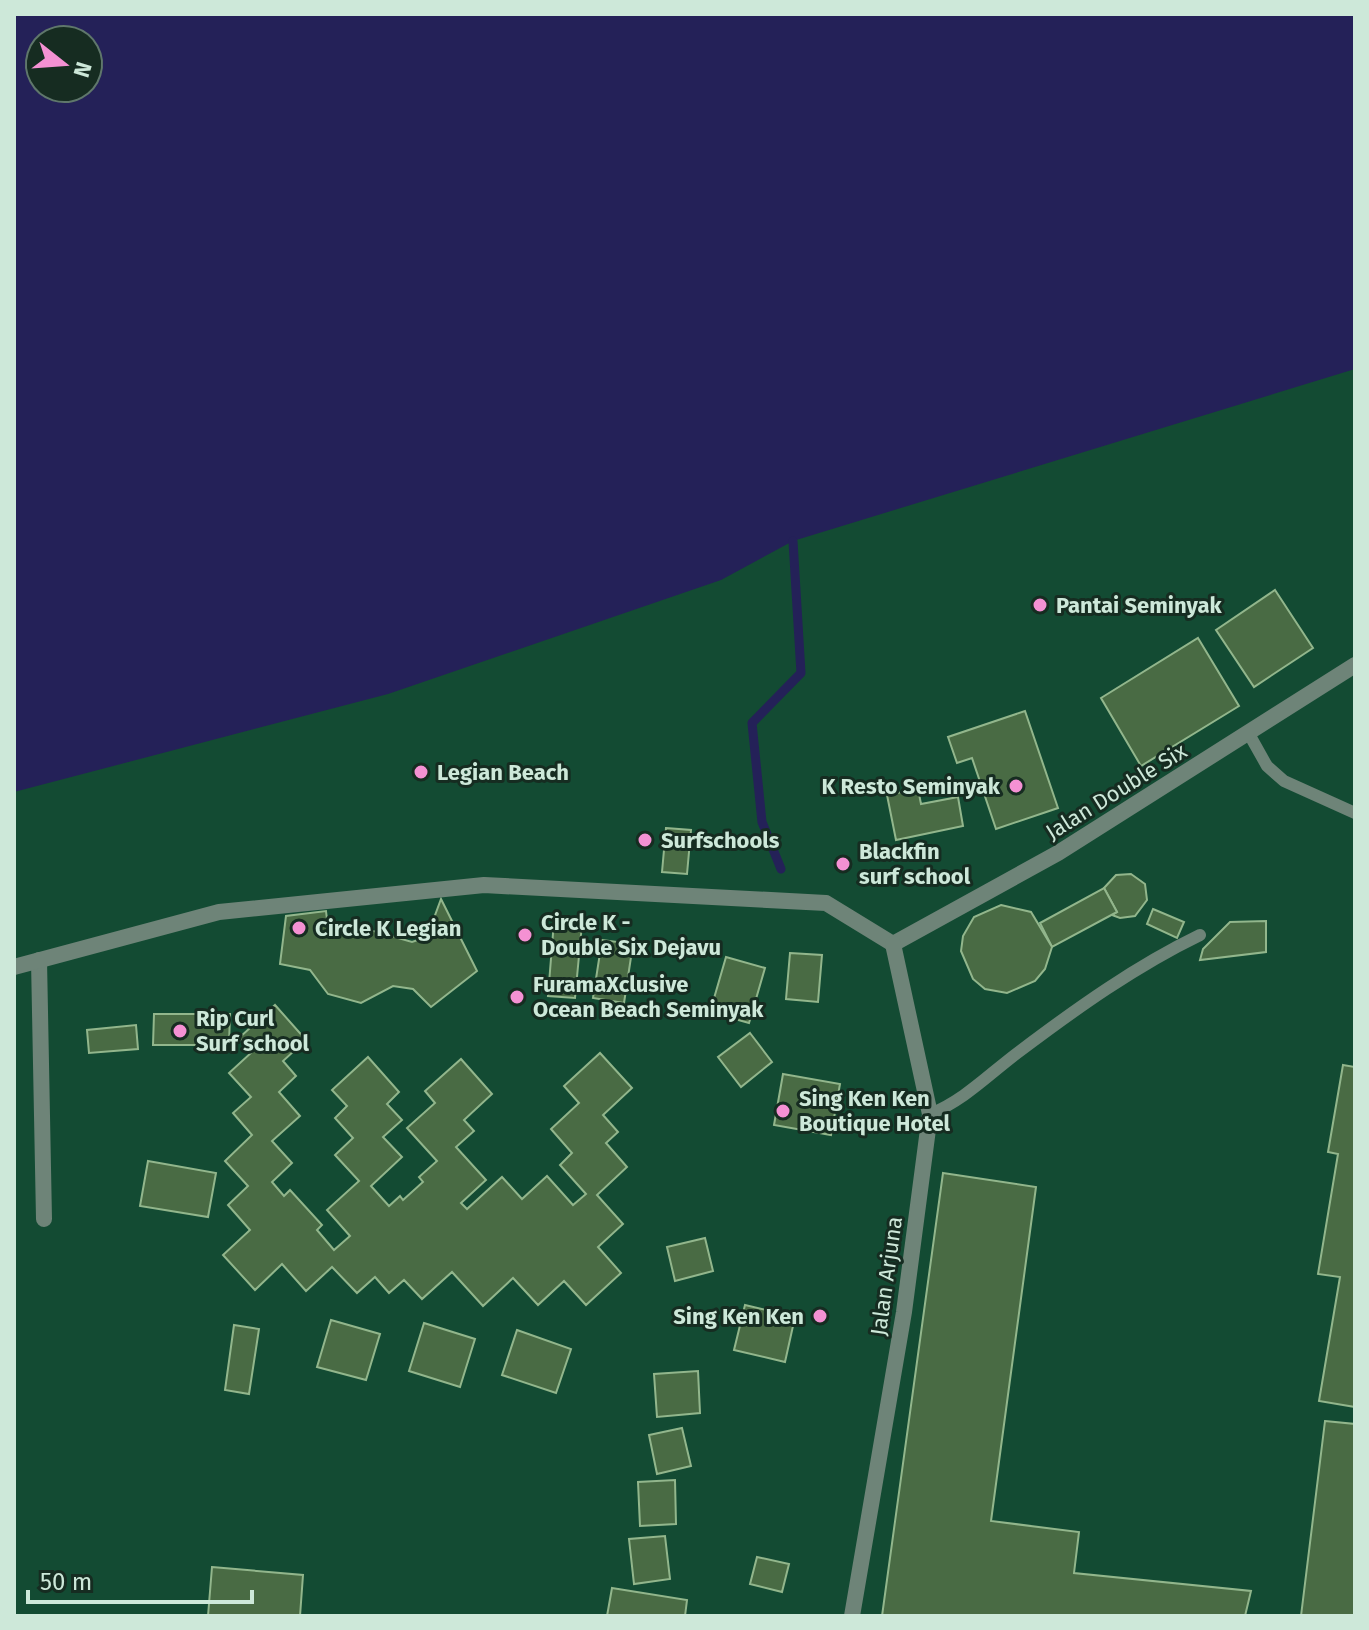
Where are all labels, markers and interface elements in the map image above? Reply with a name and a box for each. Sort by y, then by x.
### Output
north arrow [24,24,104,104]
text: N [68,59,98,81]
place label: Pantai Seminyak [1056,592,1223,619]
marker: Pantai Seminyak [1031,596,1049,614]
street label: Jalan Double Six [1041,737,1192,846]
place label: Legian Beach [437,759,569,786]
marker: Legian Beach [412,763,430,781]
place label: K Resto Seminyak [821,773,1001,800]
marker: K Resto Seminyak [1007,777,1025,795]
place label: Surfschools [661,827,780,854]
marker: Surfschools [636,831,654,849]
place label: Blackfin surf school [859,838,971,890]
marker: Blackfin surf school [834,855,852,873]
place label: Circle K - Double Six Dejavu [541,909,721,961]
place label: Circle K Legian [315,915,461,942]
marker: Circle K Legian [290,919,308,937]
marker: Circle K - Double Six Dejavu [516,926,534,944]
place label: FuramaXclusive Ocean Beach Seminyak [533,971,764,1023]
marker: FuramaXclusive Ocean Beach Seminyak [508,988,526,1006]
place label: Rip Curl Surf school [196,1005,310,1057]
marker: Rip Curl Surf school [171,1022,189,1040]
place label: Sing Ken Ken Boutique Hotel [799,1085,951,1137]
marker: Sing Ken Ken Boutique Hotel [774,1102,792,1120]
street label: Jalan Arjuna [865,1215,908,1337]
place label: Sing Ken Ken [673,1303,804,1330]
marker: Sing Ken Ken [811,1307,829,1325]
scale bar [28,1554,252,1604]
text: 50 m [40,1568,92,1596]

